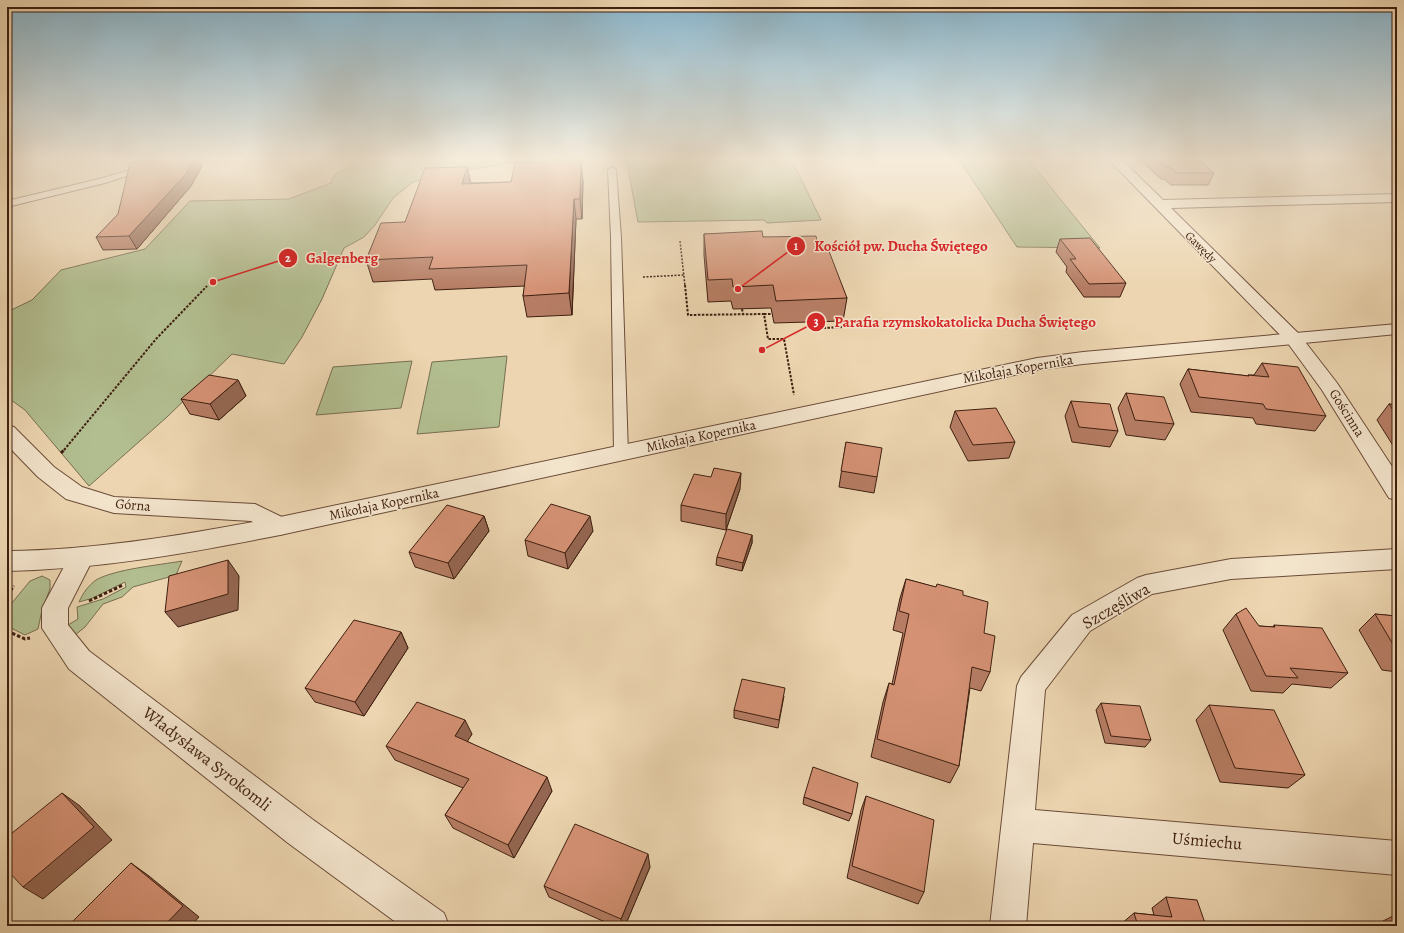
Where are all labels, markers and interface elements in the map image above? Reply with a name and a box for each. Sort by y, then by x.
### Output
street label: Gawędy [1182,228,1221,267]
callout: Kościół pw. Ducha Świętego [786,232,996,259]
text: Kościół pw. Ducha Świętego [814,236,988,256]
text: 1 [794,238,799,254]
callout: Galgenberg [278,245,386,272]
text: Galgenberg [306,248,378,268]
text: 2 [285,250,291,266]
callout: Parafia rzymskokatolicka Ducha Świętego [806,308,1104,335]
text: Parafia rzymskokatolicka Ducha Świętego [834,312,1096,332]
text: 3 [813,314,819,330]
street label: Mikołaja Kopernika [961,350,1075,388]
street label: Gościnna [1325,385,1369,441]
street label: Mikołaja Kopernika [644,415,758,457]
street label: Mikołaja Kopernika [327,483,441,525]
street label: Górna [114,494,152,516]
street label: Szczęśliwa [1078,577,1154,635]
street label: Władysława Syrokomli [137,701,276,817]
street label: Uśmiechu [1171,826,1244,856]

